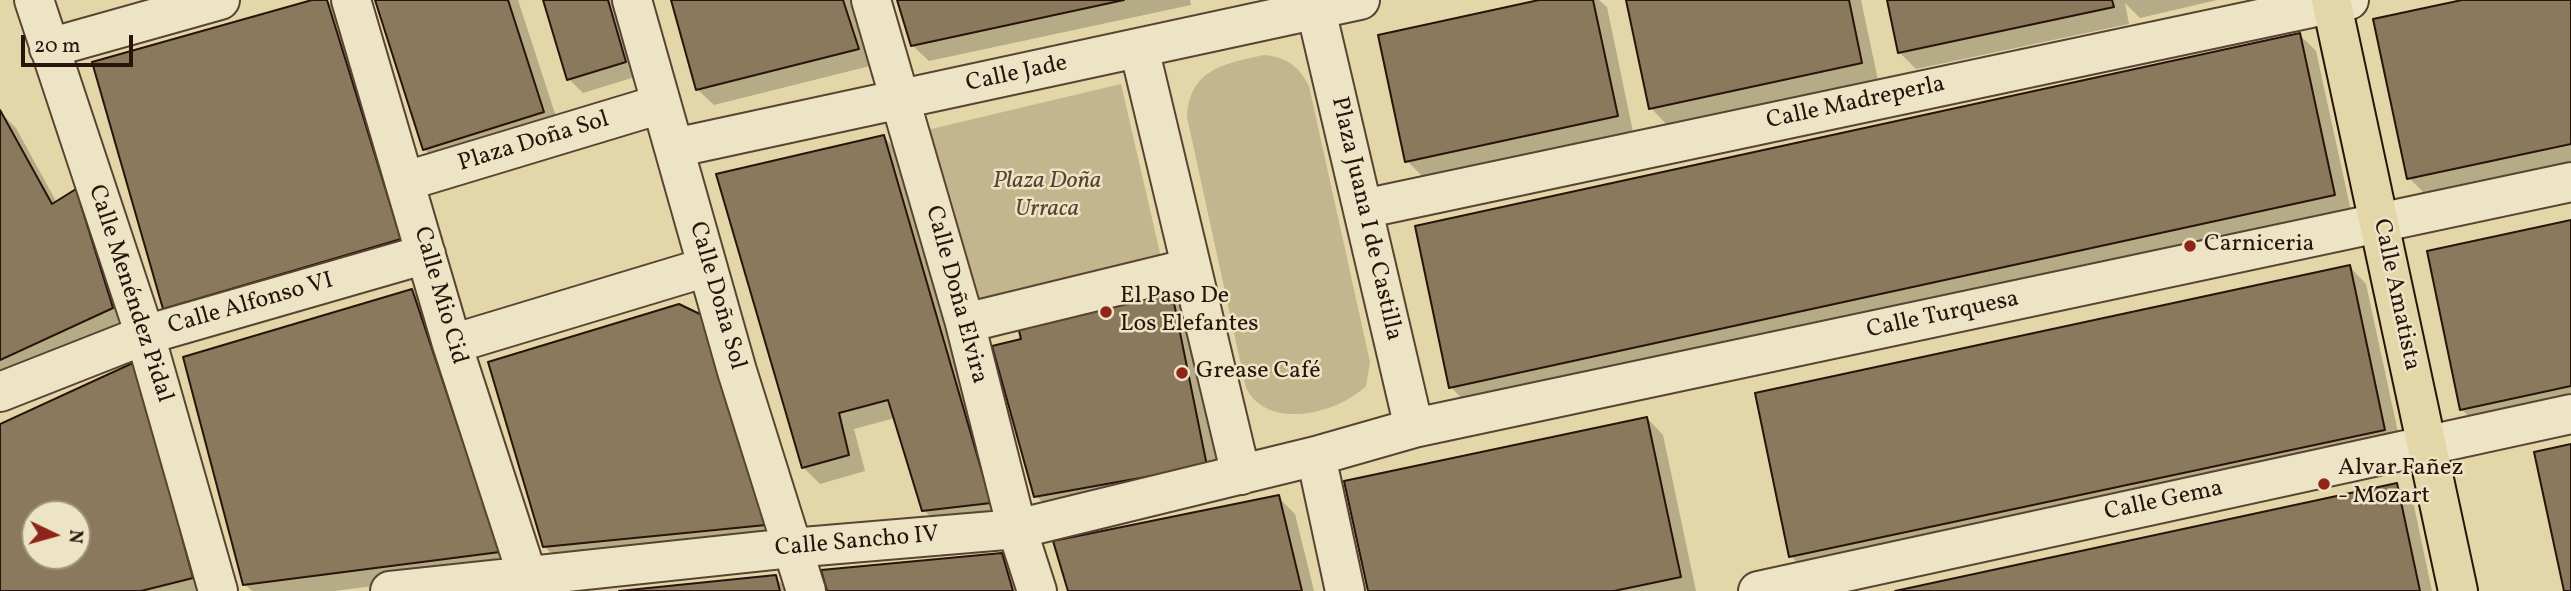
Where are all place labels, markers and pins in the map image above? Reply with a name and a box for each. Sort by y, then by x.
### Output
place label: Carniceria [2204,232,2315,260]
marker: Carniceria [2182,238,2198,254]
place label: El Paso De Los Elefantes [1120,284,1259,340]
marker: El Paso De Los Elefantes [1098,304,1114,320]
place label: Grease Café [1196,359,1321,387]
marker: Grease Café [1174,365,1190,381]
place label: Alvar Fañez - Mozart [2338,456,2463,512]
marker: Alvar Fañez - Mozart [2316,476,2332,492]

